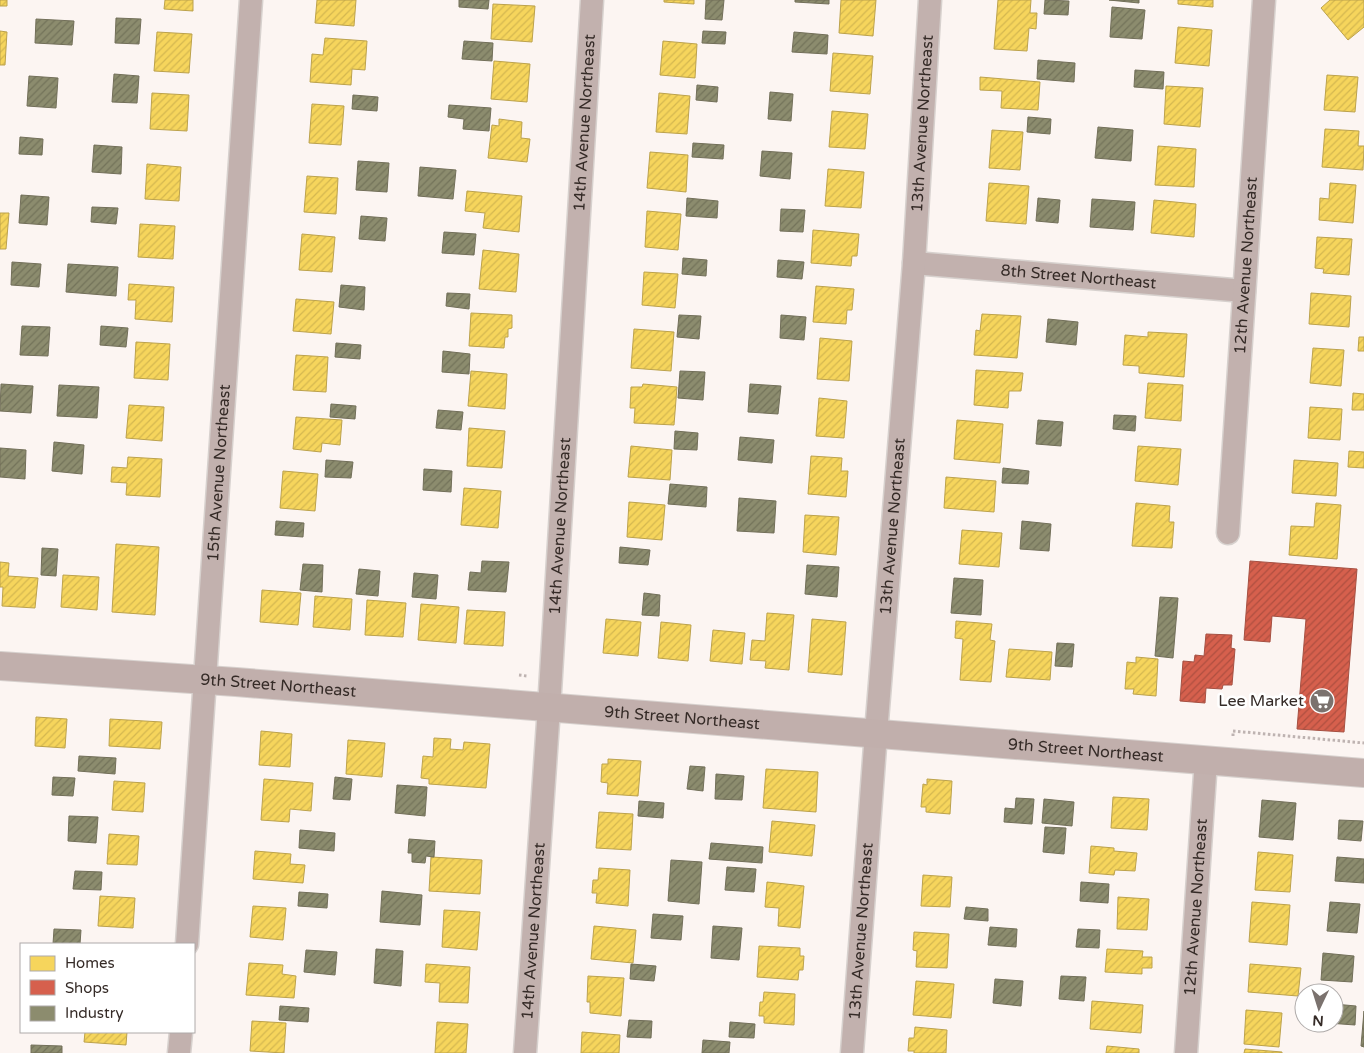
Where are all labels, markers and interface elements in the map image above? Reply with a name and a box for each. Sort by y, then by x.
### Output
street label: 14th Avenue Northeast [569,34,600,212]
street label: 13th Avenue Northeast [907,34,938,213]
street label: 12th Avenue Northeast [1230,176,1262,355]
street label: 8th Street Northeast [1000,260,1157,294]
street label: 15th Avenue Northeast [203,384,235,562]
street label: 14th Avenue Northeast [545,437,575,616]
street label: 13th Avenue Northeast [876,437,910,616]
street label: 9th Street Northeast [200,670,357,702]
supermarket icon: Lee Market [1309,688,1335,714]
place label: Lee Market [1218,691,1304,711]
street label: 9th Street Northeast [603,702,761,734]
street label: 9th Street Northeast [1007,734,1164,767]
street label: 12th Avenue Northeast [1180,818,1212,997]
street label: 14th Avenue Northeast [517,842,550,1021]
street label: 13th Avenue Northeast [845,842,878,1021]
legend [20,943,195,1033]
text: Homes [65,954,115,972]
text: Shops [65,979,109,997]
north arrow [1294,983,1344,1033]
text: Industry [65,1004,124,1022]
text: N [1312,1012,1324,1029]

